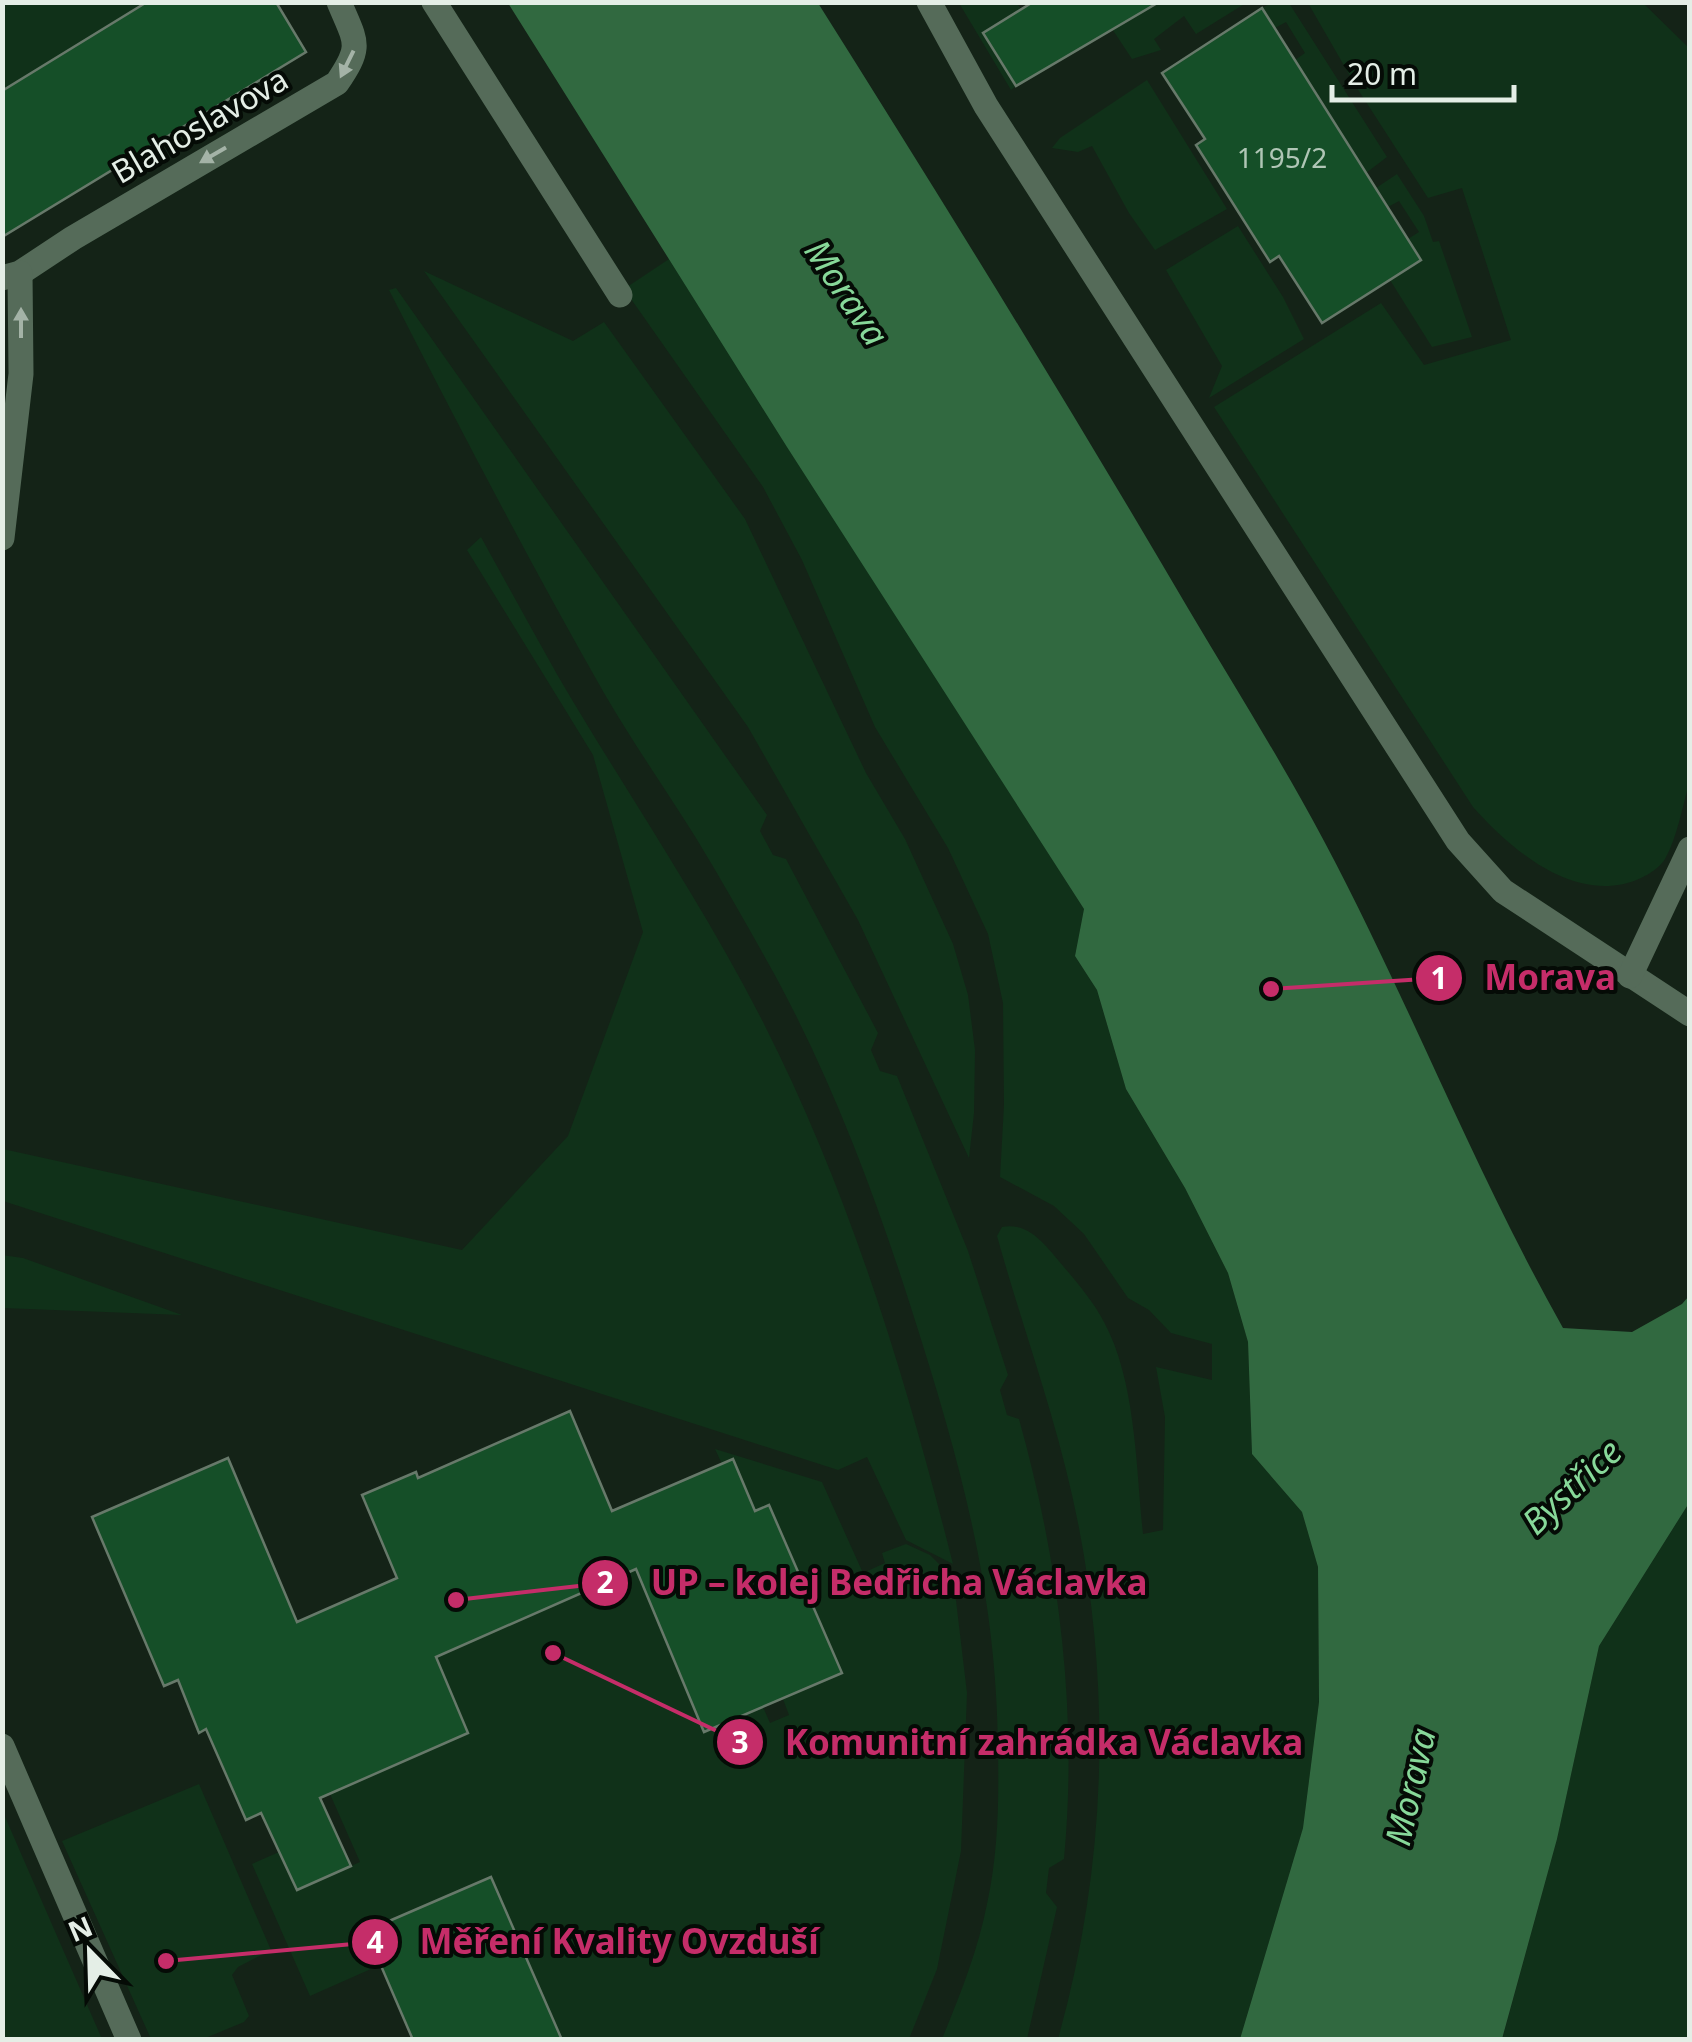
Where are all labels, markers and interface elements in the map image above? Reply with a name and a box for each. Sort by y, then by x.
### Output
scale bar [1332,40,1514,102]
one-way arrow [339,50,356,79]
text: 20 m [1347,53,1417,94]
street label: Blahoslavova [103,57,295,193]
house number: 1195/2 [1237,138,1327,176]
one-way arrow [199,146,228,163]
water label: Morava [795,230,900,355]
one-way arrow [12,307,28,339]
callout: Morava [1414,946,1636,1011]
text: Morava [1484,953,1616,1000]
text: 1 [1430,957,1448,998]
water label: Bystřice [1511,1428,1631,1544]
callout: UP – kolej Bedřicha Václavka [580,1550,1167,1615]
text: UP – kolej Bedřicha Václavka [651,1558,1147,1605]
text: 2 [596,1561,614,1602]
callout: Komunitní zahrádka Václavka [715,1710,1323,1775]
text: Komunitní zahrádka Václavka [785,1718,1303,1765]
text: 3 [731,1721,749,1762]
water label: Morava [1373,1724,1446,1850]
north arrow [40,1902,140,2002]
text: N [62,1906,98,1950]
callout: Měření Kvality Ovzduší [350,1910,839,1975]
text: Měření Kvality Ovzduší [419,1917,821,1964]
text: 4 [366,1921,384,1962]

